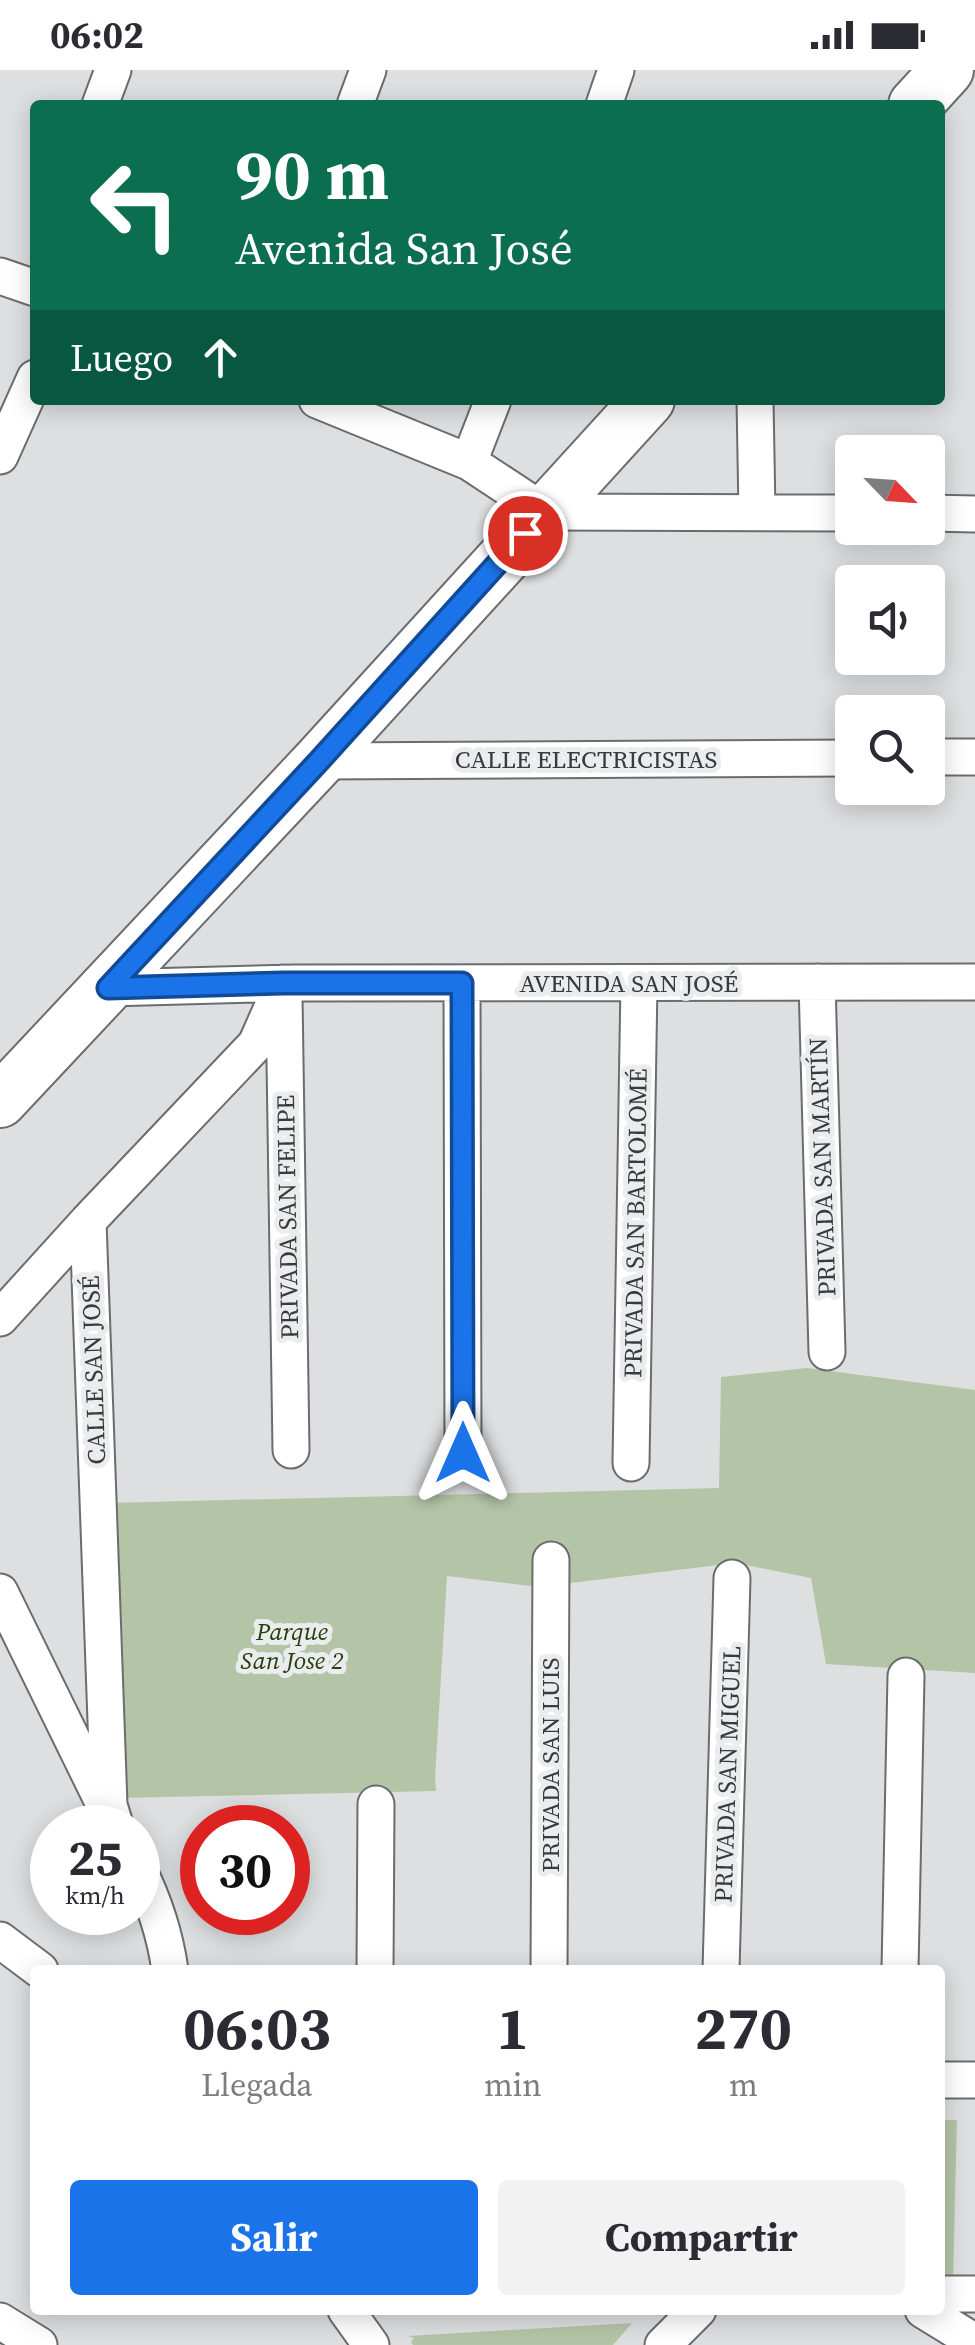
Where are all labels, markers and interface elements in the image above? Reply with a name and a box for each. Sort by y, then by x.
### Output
text: 06:02 [50,9,144,61]
text: 90 m [235,126,389,222]
icon: left [70,140,200,270]
text: Avenida San José [235,217,573,279]
icon: ahead [193,330,248,385]
text: Luego [70,332,173,384]
north arrow [835,435,945,545]
map controls [835,435,945,805]
pin [483,491,568,576]
icon: arrive [498,506,553,561]
button: sound [835,565,945,675]
button: search [835,695,945,805]
street label: CALLE ELECTRICISTAS [455,742,717,776]
street label: AVENIDA SAN JOSÉ [520,966,738,1000]
street label: PRIVADA SAN MARTÍN [800,1037,844,1297]
street label: PRIVADA SAN BARTOLOMÉ [615,1068,655,1378]
street label: PRIVADA SAN FELIPE [268,1095,306,1339]
street label: CALLE SAN JOSÉ [73,1275,113,1465]
position arrow [411,1401,515,1505]
park label: Parque San Jose 2 [240,1614,344,1677]
street label: PRIVADA SAN MIGUEL [706,1645,748,1903]
street label: PRIVADA SAN LUIS [533,1657,567,1873]
speed limit sign: 30 [180,1805,310,1935]
text: 25 [68,1823,122,1892]
text: km/h [65,1878,125,1912]
text: 06:03 [183,1987,331,2069]
text: 1 [496,1987,529,2069]
text: 270 [695,1987,792,2069]
text: Llegada [201,2063,313,2107]
text: min [484,2063,542,2107]
text: m [729,2063,758,2107]
button: Salir [70,2180,478,2295]
button: Compartir [498,2180,905,2295]

